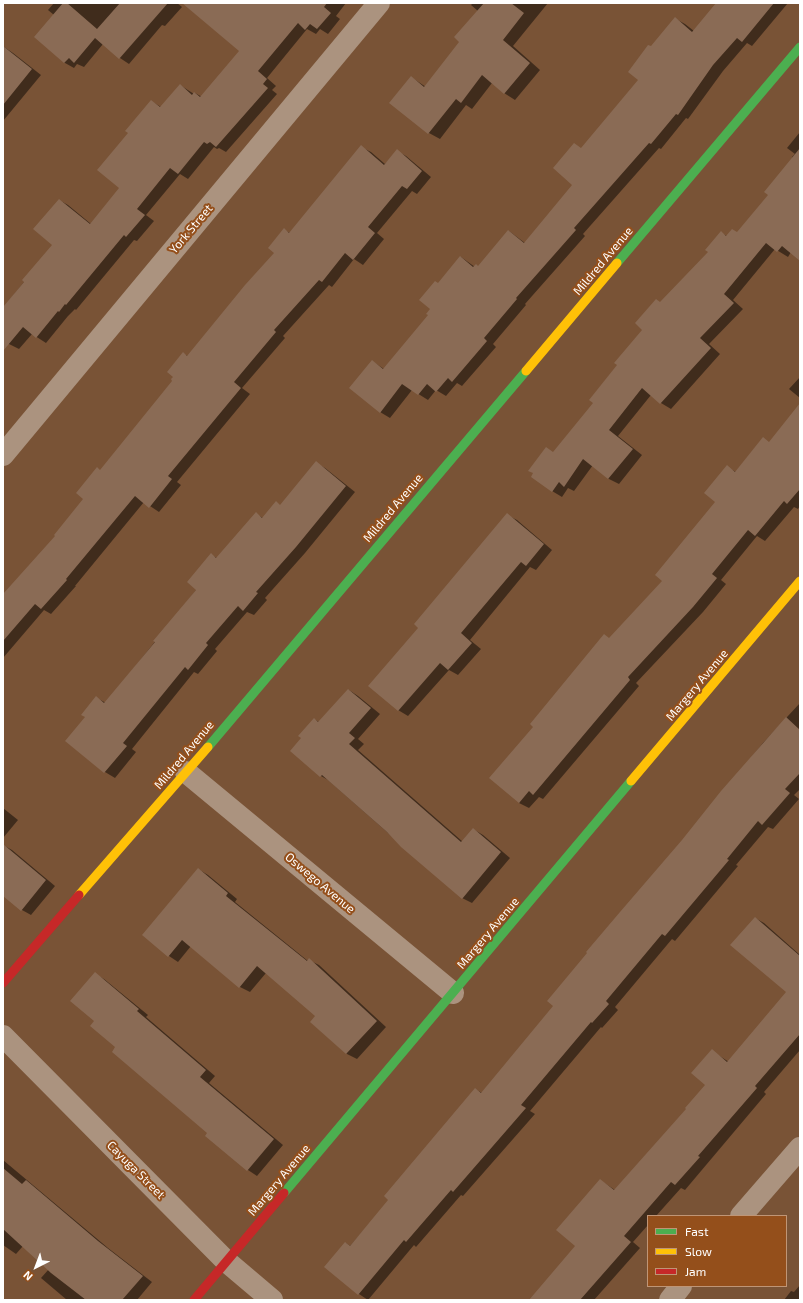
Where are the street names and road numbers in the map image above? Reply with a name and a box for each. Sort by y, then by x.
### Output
street label: York Street [166,201,216,257]
street label: Mildred Avenue [570,224,636,298]
street label: Mildred Avenue [360,471,426,545]
street label: Margery Avenue [663,646,731,724]
street label: Mildred Avenue [151,718,217,792]
street label: Oswego Avenue [282,850,358,916]
street label: Margery Avenue [454,894,522,972]
street label: Cayuga Street [104,1138,168,1202]
street label: Margery Avenue [245,1141,313,1219]

